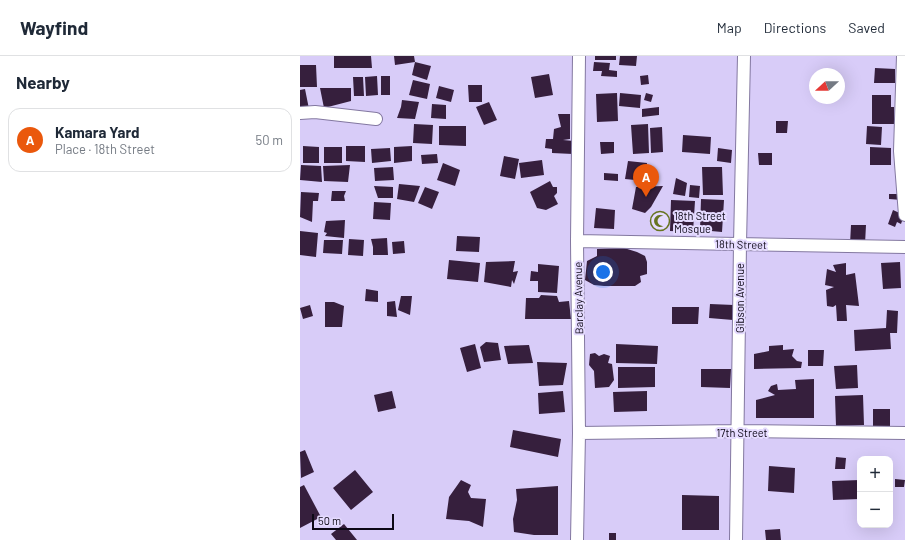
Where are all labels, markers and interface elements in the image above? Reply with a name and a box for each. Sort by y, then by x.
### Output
text: Wayfind [20,16,88,39]
text: Map [717,19,742,36]
text: Directions [764,19,826,36]
text: Saved [848,19,885,36]
north arrow [809,68,845,104]
text: Nearby [16,72,70,92]
text: Kamara Yard [55,123,140,141]
text: A [26,132,34,148]
text: 50 m [256,132,283,148]
text: Place · 18th Street [55,141,155,157]
pin: A [633,164,659,197]
place label: 18th Street Mosque [674,209,726,235]
mosque icon: 18th Street Mosque [649,210,671,232]
street label: 18th Street [715,237,767,251]
street label: Barclay Avenue [571,262,585,334]
your location [593,262,613,282]
street label: Gibson Avenue [733,263,746,333]
street label: 17th Street [716,426,768,439]
map controls [857,456,893,528]
button: + [857,456,893,492]
button: − [857,492,893,528]
scale bar [312,512,394,531]
text: 50 m [318,514,341,527]

